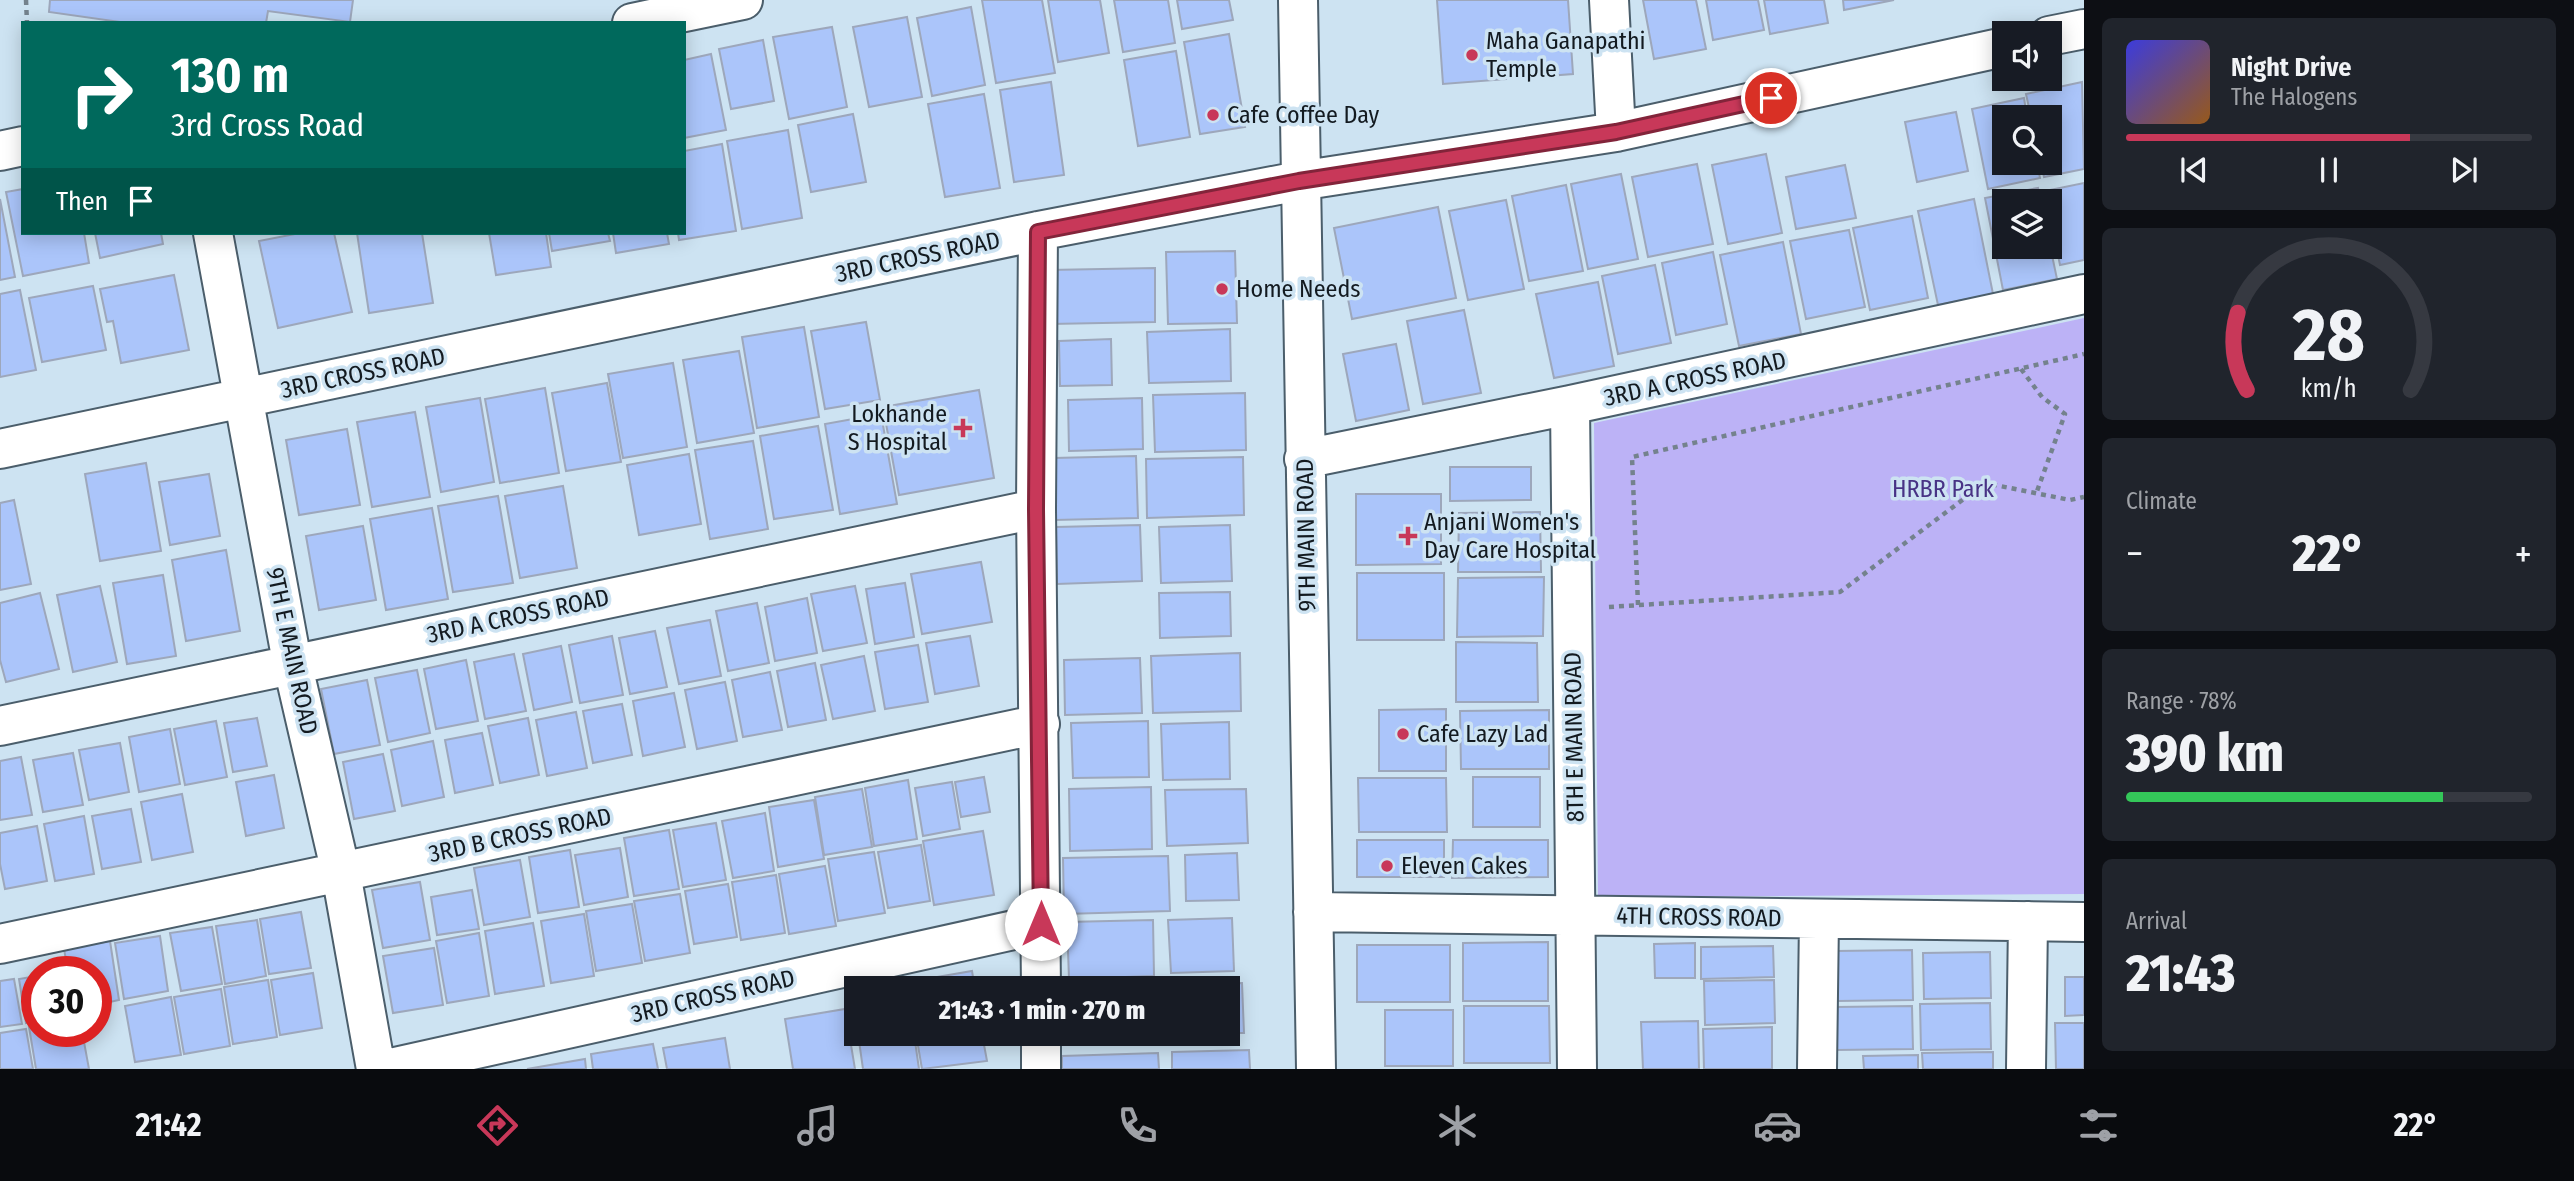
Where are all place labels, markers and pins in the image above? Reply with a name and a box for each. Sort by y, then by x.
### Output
place label: Maha Ganapathi Temple [1486,27,1646,83]
marker: Maha Ganapathi Temple [1464,47,1480,63]
pin [1741,68,1801,128]
place label: Cafe Coffee Day [1227,101,1380,129]
marker: Cafe Coffee Day [1205,107,1221,123]
place label: Home Needs [1236,275,1361,303]
marker: Home Needs [1214,281,1230,297]
place label: Lokhande S Hospital [848,400,947,456]
marker: Lokhande S Hospital [953,418,973,438]
place label: Anjani Women's Day Care Hospital [1424,508,1596,564]
marker: Anjani Women's Day Care Hospital [1398,526,1418,546]
place label: Cafe Lazy Lad [1417,720,1548,748]
marker: Cafe Lazy Lad [1395,726,1411,742]
place label: Eleven Cakes [1401,852,1528,880]
marker: Eleven Cakes [1379,858,1395,874]

